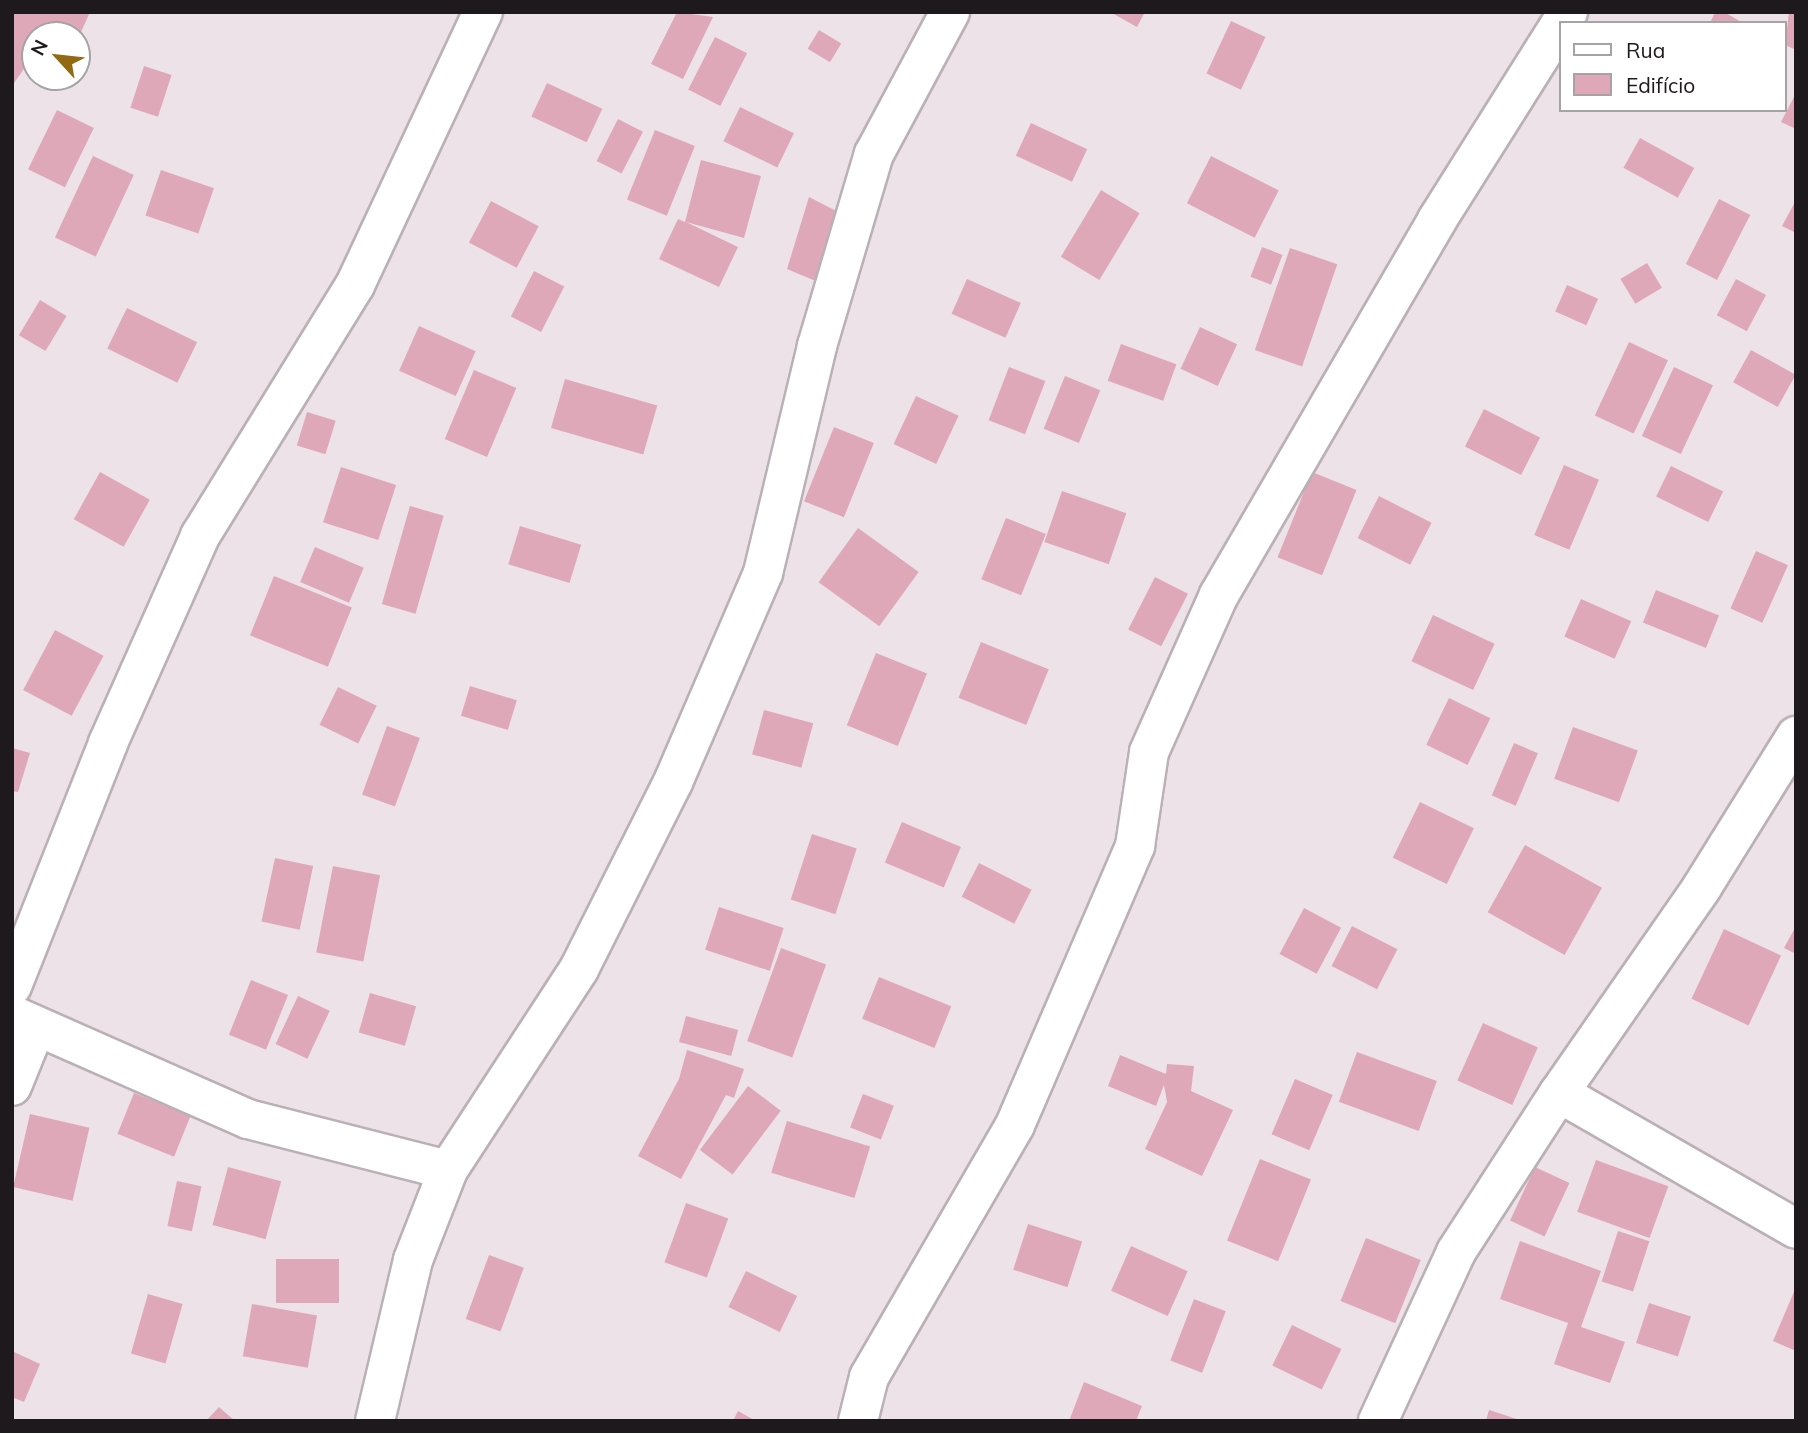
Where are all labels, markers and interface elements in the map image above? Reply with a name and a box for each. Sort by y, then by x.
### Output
north arrow [21,21,91,91]
legend [1560,21,1787,112]
text: N [25,36,53,59]
text: Rua [1626,37,1665,63]
text: Edifício [1626,72,1695,98]

